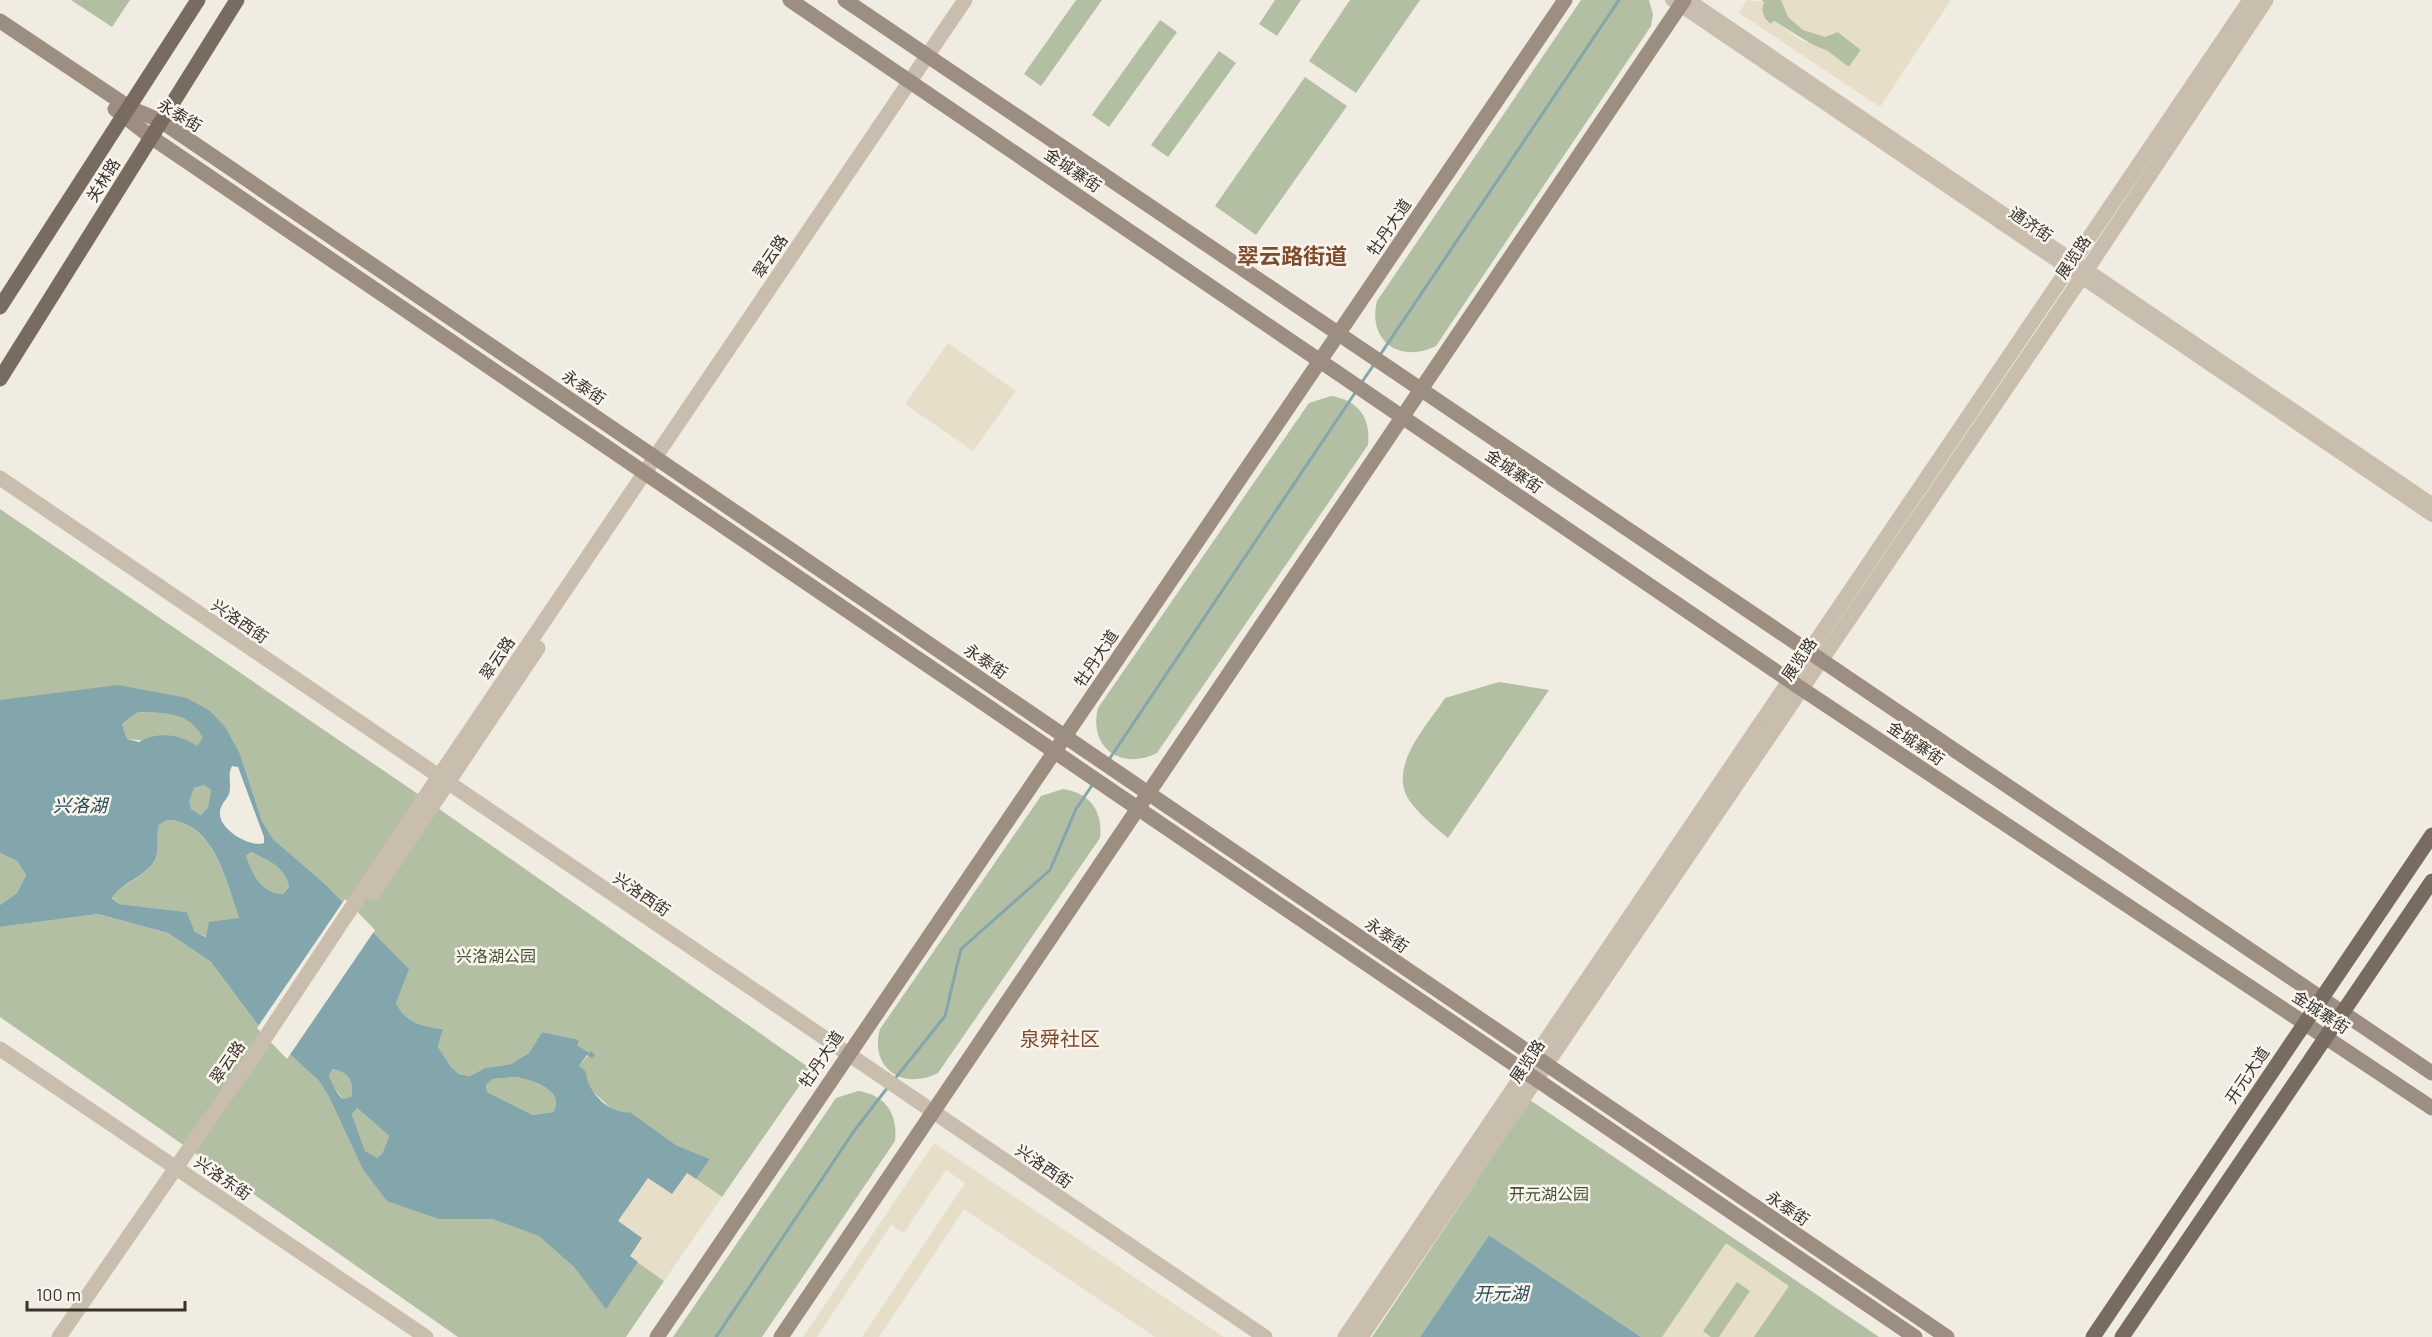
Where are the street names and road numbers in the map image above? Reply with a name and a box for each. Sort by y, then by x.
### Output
street label: 永泰街 [155,94,206,135]
street label: 金城寨街 [1041,144,1105,195]
street label: 关林路 [82,154,123,205]
street label: 牡丹大道 [1363,195,1414,259]
street label: 通济街 [2006,202,2056,245]
street label: 翠云路 [748,231,791,281]
street label: 展览路 [2051,232,2094,282]
street label: 永泰街 [559,365,609,408]
street label: 金城寨街 [1482,445,1546,496]
street label: 兴洛西街 [208,595,272,646]
street label: 牡丹大道 [1070,626,1121,690]
street label: 翠云路 [475,633,518,683]
street label: 展览路 [1777,634,1820,684]
street label: 永泰街 [961,639,1011,682]
street label: 金城寨街 [1884,717,1948,768]
street label: 兴洛西街 [610,868,674,919]
street label: 永泰街 [1362,913,1412,956]
street label: 金城寨街 [2289,986,2353,1037]
street label: 牡丹大道 [795,1027,846,1091]
street label: 展览路 [1505,1036,1548,1086]
street label: 翠云路 [205,1037,248,1087]
street label: 开元大道 [2221,1043,2272,1107]
street label: 兴洛西街 [1012,1140,1076,1191]
street label: 兴洛东街 [191,1152,255,1203]
street label: 永泰街 [1763,1186,1813,1229]

